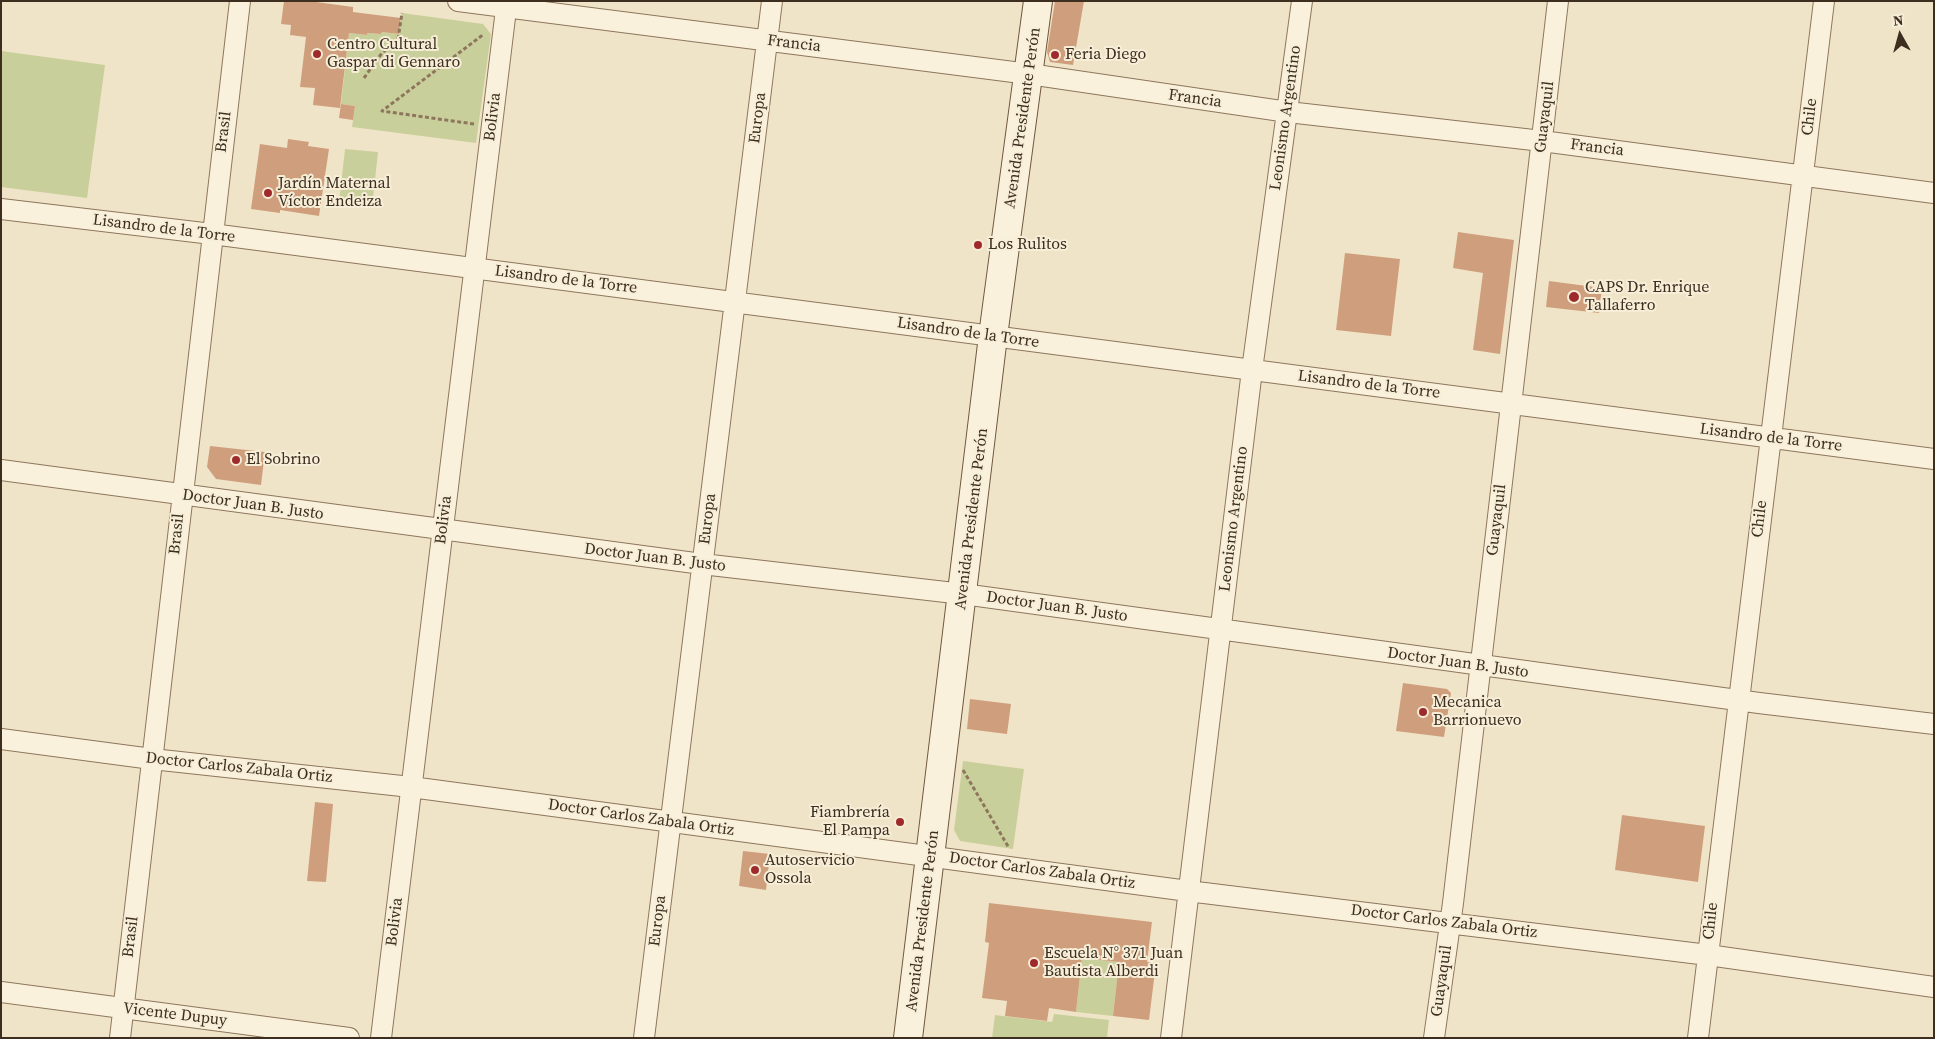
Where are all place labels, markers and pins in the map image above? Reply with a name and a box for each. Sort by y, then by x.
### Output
place label: Centro Cultural Gaspar di Gennaro [327,35,460,73]
place label: Feria Diego [1065,45,1146,65]
marker: Centro Cultural Gaspar di Gennaro [311,48,323,60]
marker: Feria Diego [1049,49,1061,61]
place label: Jardín Maternal Víctor Endeiza [278,174,390,212]
marker: Jardín Maternal Víctor Endeiza [262,187,274,199]
place label: Los Rulitos [988,235,1067,255]
marker: Los Rulitos [972,239,984,251]
place label: CAPS Dr. Enrique Tallaferro [1585,278,1709,316]
marker: CAPS Dr. Enrique Tallaferro [1567,290,1581,304]
place label: El Sobrino [246,450,320,470]
marker: El Sobrino [230,454,242,466]
place label: Mecanica Barrionuevo [1433,693,1522,731]
marker: Mecanica Barrionuevo [1417,706,1429,718]
place label: Fiambrería El Pampa [810,803,890,841]
marker: Fiambrería El Pampa [894,816,906,828]
place label: Autoservicio Ossola [765,851,855,889]
marker: Autoservicio Ossola [749,864,761,876]
place label: Escuela N° 371 Juan Bautista Alberdi [1044,944,1183,982]
marker: Escuela N° 371 Juan Bautista Alberdi [1028,957,1040,969]

